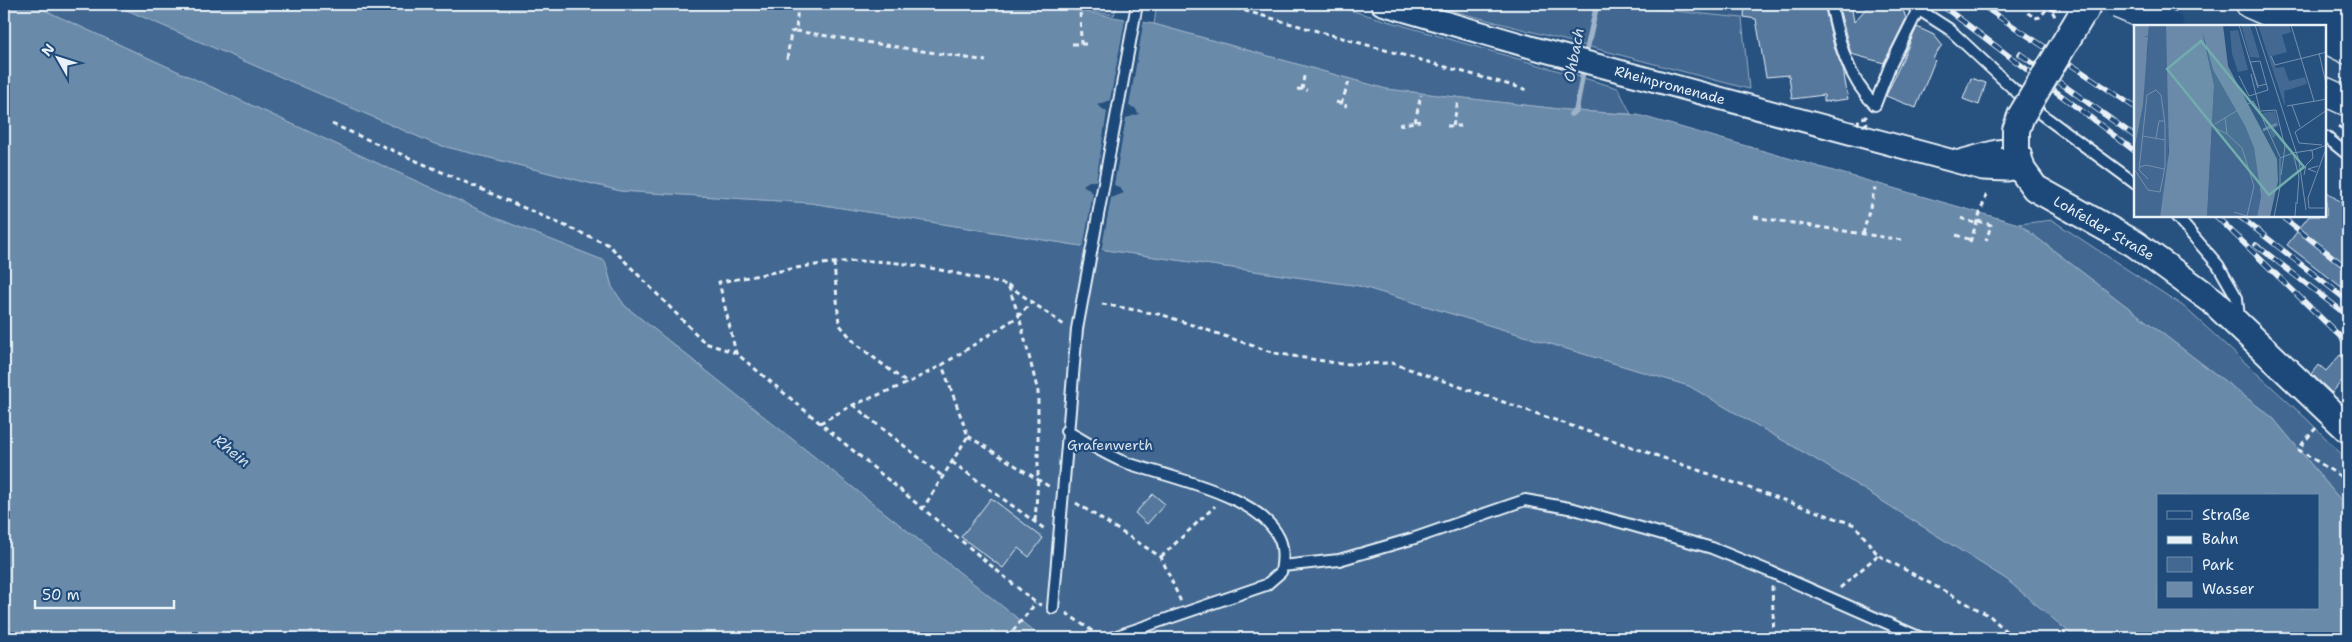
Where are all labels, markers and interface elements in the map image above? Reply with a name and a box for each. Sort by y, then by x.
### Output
inset map [2134,25,2327,218]
water label: Ohbach [1559,26,1589,84]
north arrow [32,32,82,82]
text: N [37,40,58,60]
street label: Rheinpromenade [1613,62,1727,108]
street label: Lohfelder Straße [2050,192,2158,264]
water label: Rhein [210,430,254,472]
park label: Grafenwerth [1067,436,1153,454]
legend [2157,494,2320,610]
text: Straße [2202,505,2250,525]
text: Bahn [2202,529,2238,549]
text: Park [2202,555,2234,575]
scale bar [35,577,174,609]
text: Wasser [2202,579,2255,599]
text: 50 m [42,585,80,605]

